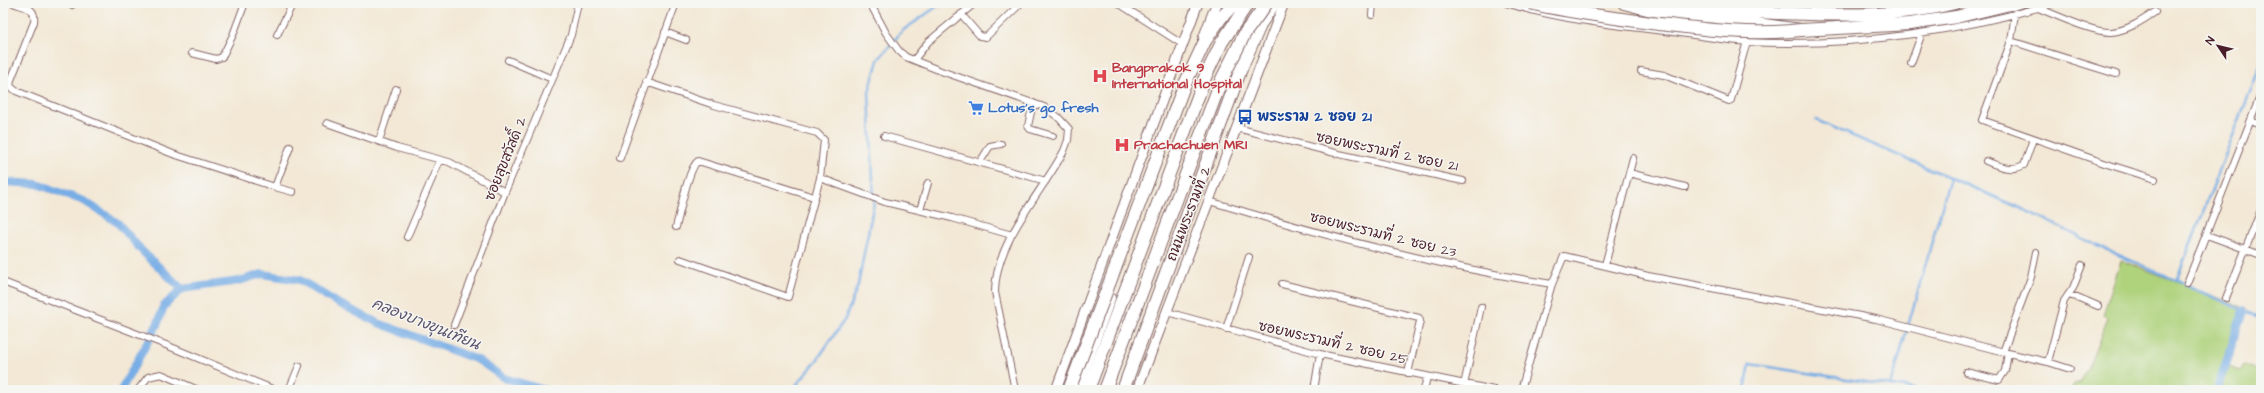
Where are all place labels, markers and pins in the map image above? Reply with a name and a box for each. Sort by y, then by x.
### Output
place label: Bangprakok 9 International Hospital [1112,58,1243,94]
hospital icon: Bangprakok 9 International Hospital [1091,67,1109,85]
place label: Lotus's go fresh [988,98,1100,119]
supermarket icon: Lotus's go fresh [967,99,985,117]
place label: พระราม 2 ซอย 21 [1257,107,1372,127]
bus stop icon: พระราม 2 ซอย 21 [1236,108,1254,126]
place label: Prachachuen MRI [1134,135,1247,155]
hospital icon: Prachachuen MRI [1113,136,1131,154]

